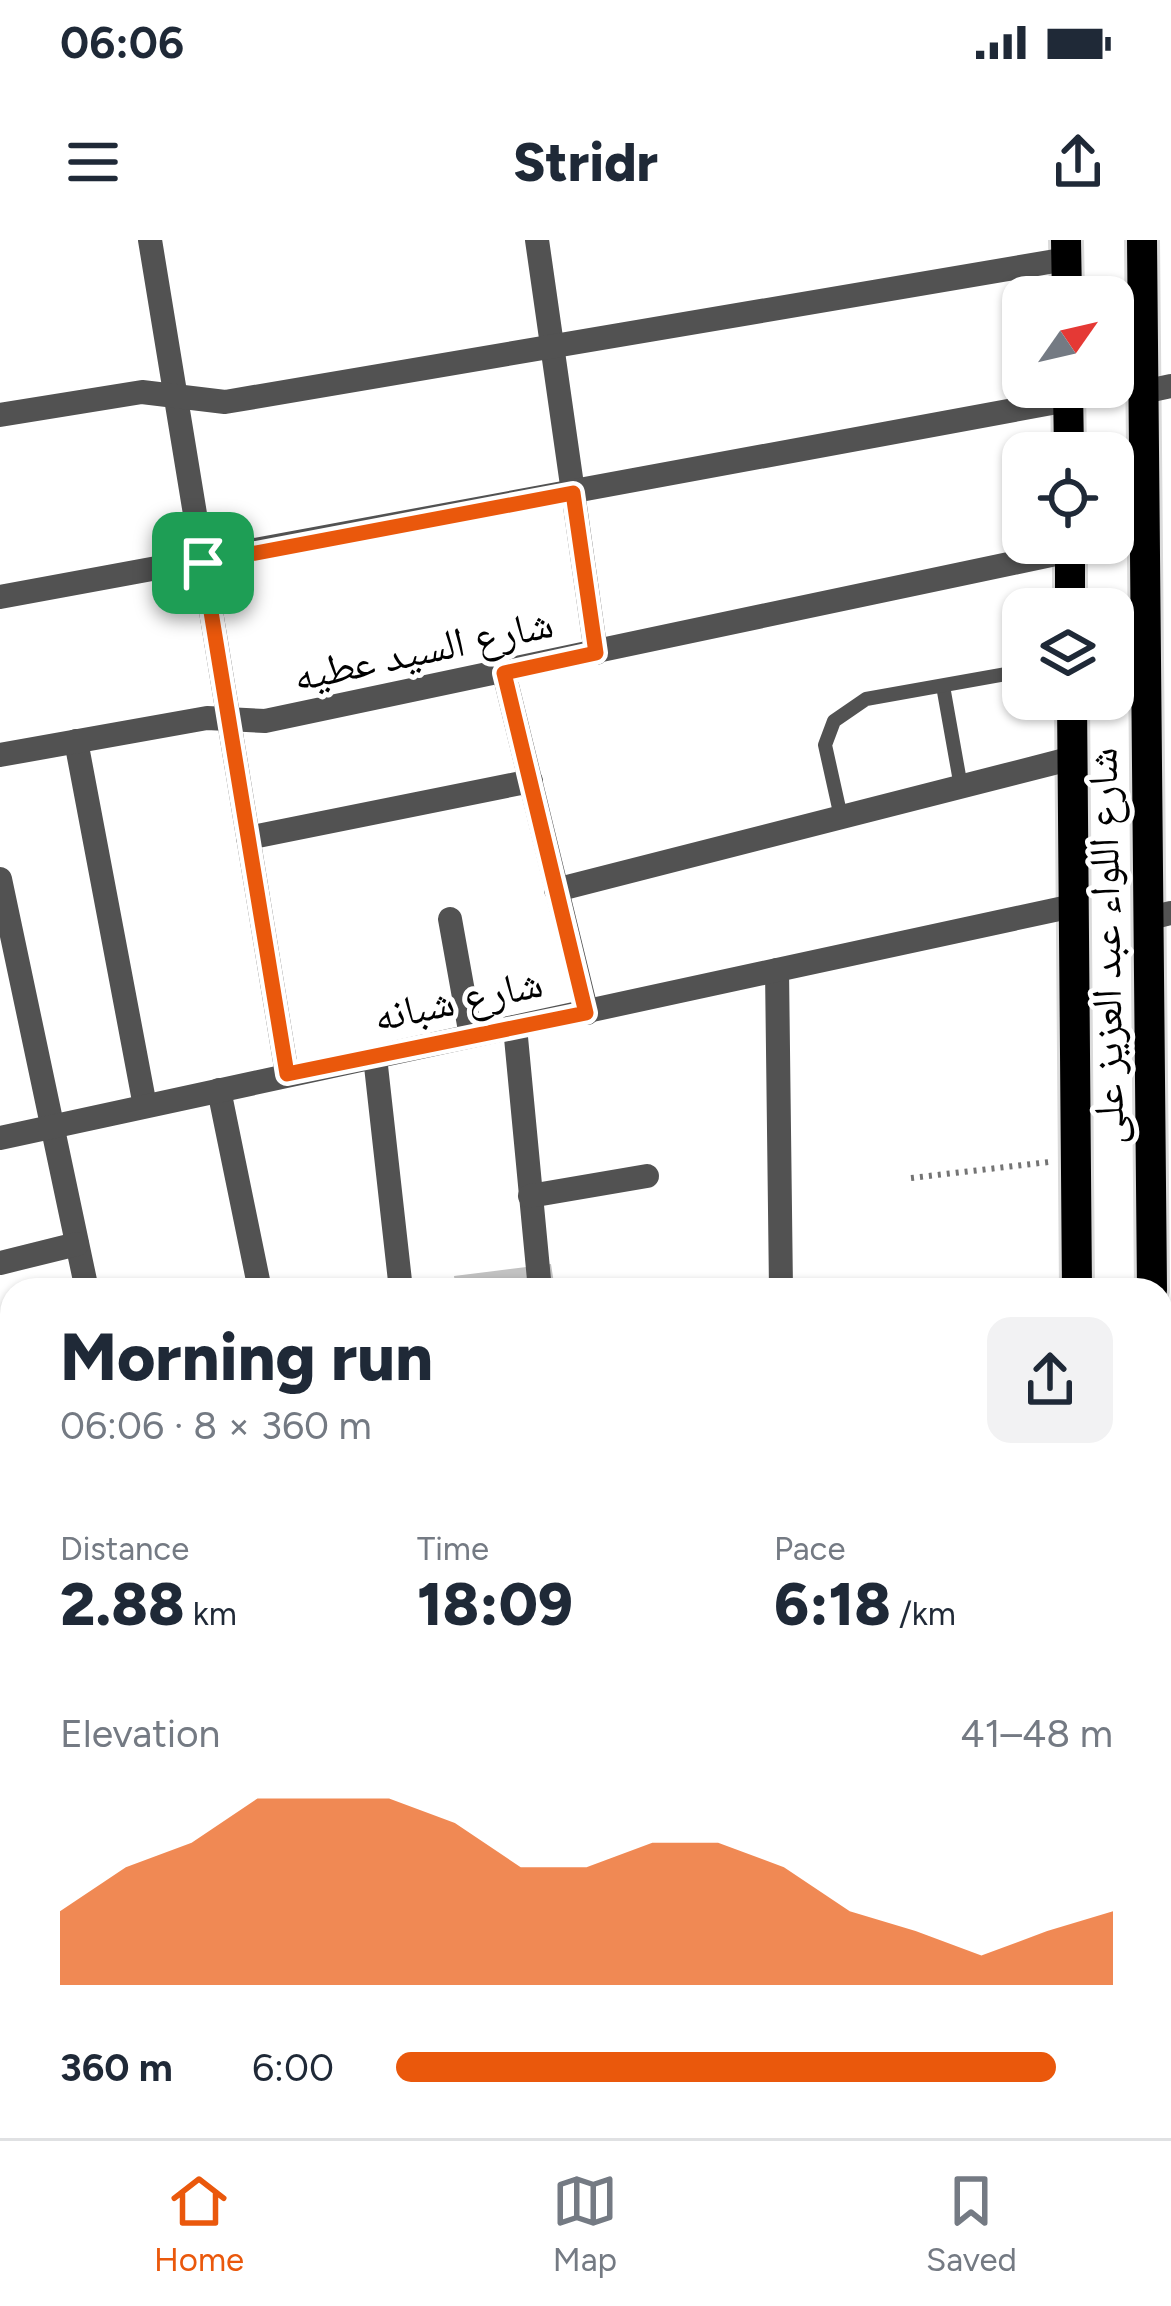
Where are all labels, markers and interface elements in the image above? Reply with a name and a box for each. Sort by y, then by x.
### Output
text: 06:06 [60,15,184,69]
icon: menu [60,129,126,195]
icon: share [1045,129,1111,195]
text: Stridr [513,130,658,195]
north arrow [1002,276,1134,408]
map controls [1002,276,1134,720]
button: locate [1002,432,1134,564]
pin [152,512,254,614]
icon: arrive [170,530,236,596]
button: layers [1002,588,1134,720]
street label: شارع السيد عطيه [289,597,558,703]
street label: شارع اللواء عبد العزيز على [1077,747,1135,1145]
street label: شارع شبانه [369,957,547,1043]
text: Morning run [60,1317,433,1397]
button: share [987,1317,1113,1443]
text: 06:06 · 8 × 360 m [60,1402,372,1449]
text: Distance [60,1529,189,1568]
text: Time [417,1529,489,1568]
text: Pace [774,1529,845,1568]
text: 2.88 [60,1568,185,1640]
text: 18:09 [417,1568,573,1640]
text: 6:18 [774,1568,891,1640]
text: km [185,1594,237,1633]
text: /km [891,1594,956,1633]
text: Elevation [60,1710,220,1757]
text: 41–48 m [960,1710,1113,1757]
text: 360 m [60,2044,173,2091]
text: 6:00 [252,2044,334,2091]
tab: Home [154,2168,244,2279]
tab: Map [552,2168,618,2279]
tab: Saved [926,2168,1017,2279]

